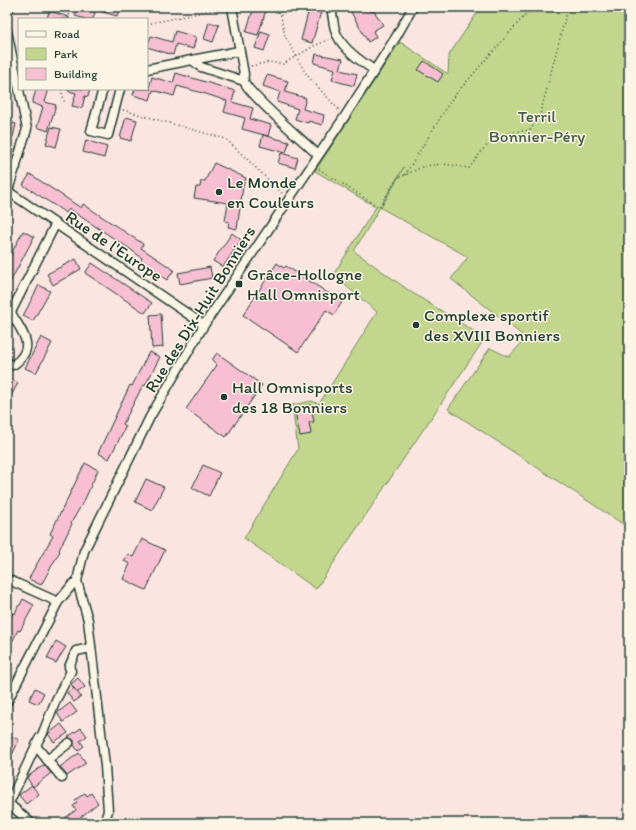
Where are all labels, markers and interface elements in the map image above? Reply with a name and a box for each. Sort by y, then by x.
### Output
legend [18,18,148,90]
text: Road [54,27,80,41]
text: Park [54,47,78,61]
text: Building [54,67,98,81]
park label: Terril Bonnier-Péry [489,106,585,146]
place label: Le Monde en Couleurs [227,172,314,212]
marker: Le Monde en Couleurs [214,187,224,197]
street label: Rue de l'Europe [62,206,166,286]
street label: Rue des Dix-Huit Bonniers [141,222,259,396]
place label: Grâce-Hollogne Hall Omnisport [247,264,362,304]
marker: Grâce-Hollogne Hall Omnisport [234,279,244,289]
place label: Complexe sportif des XVIII Bonniers [424,305,560,345]
marker: Complexe sportif des XVIII Bonniers [411,320,421,330]
place label: Hall Omnisports des 18 Bonniers [232,377,353,417]
marker: Hall Omnisports des 18 Bonniers [219,392,229,402]

